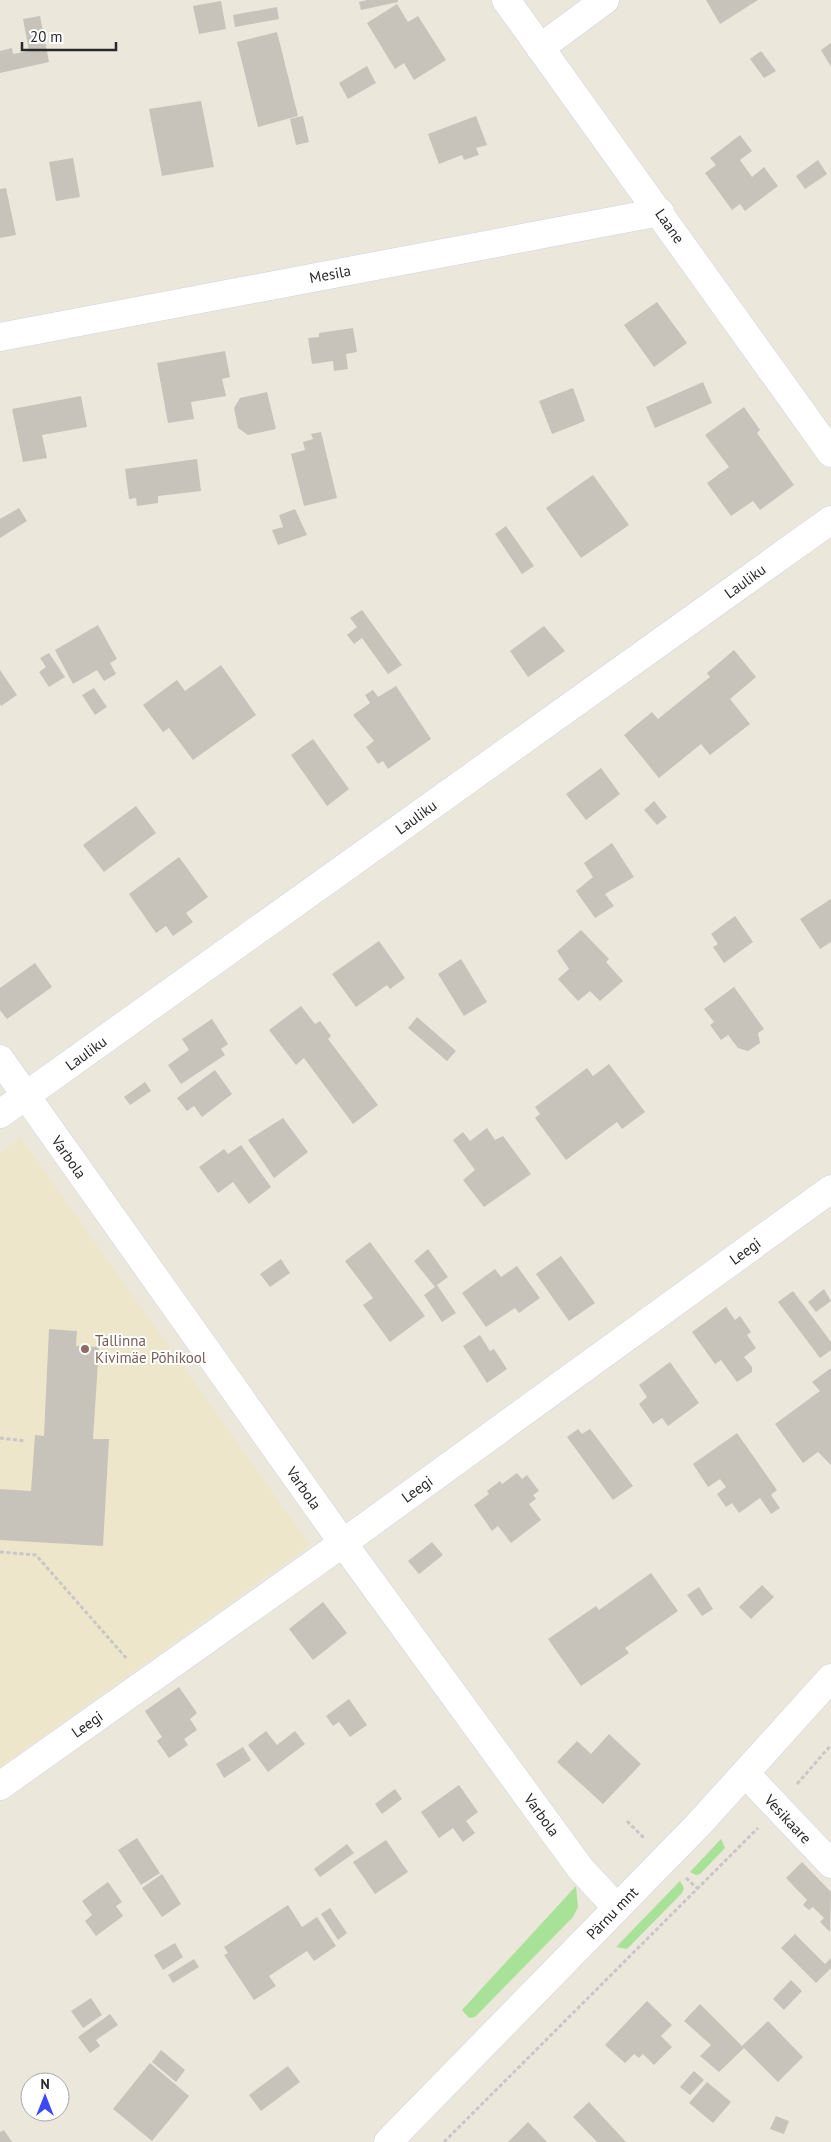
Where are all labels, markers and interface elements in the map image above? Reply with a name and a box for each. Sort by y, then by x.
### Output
scale bar [22,20,116,52]
text: 20 m [30,27,63,46]
street label: Laane [651,205,689,247]
street label: Mesila [308,261,352,287]
street label: Lauliku [721,560,769,602]
street label: Lauliku [392,796,440,838]
street label: Lauliku [62,1032,110,1074]
street label: Varbola [47,1131,91,1182]
street label: Leegi [726,1233,764,1269]
place label: Tallinna Kivimäe Põhikool [95,1331,207,1367]
marker: Tallinna Kivimäe Põhikool [79,1343,91,1355]
street label: Varbola [282,1462,326,1513]
street label: Leegi [398,1471,436,1507]
street label: Leegi [68,1707,106,1741]
street label: Varbola [520,1789,564,1840]
street label: Vesikaare [760,1790,816,1848]
street label: Pärnu mnt [582,1883,642,1943]
north arrow [20,2072,70,2122]
text: N [40,2075,50,2093]

